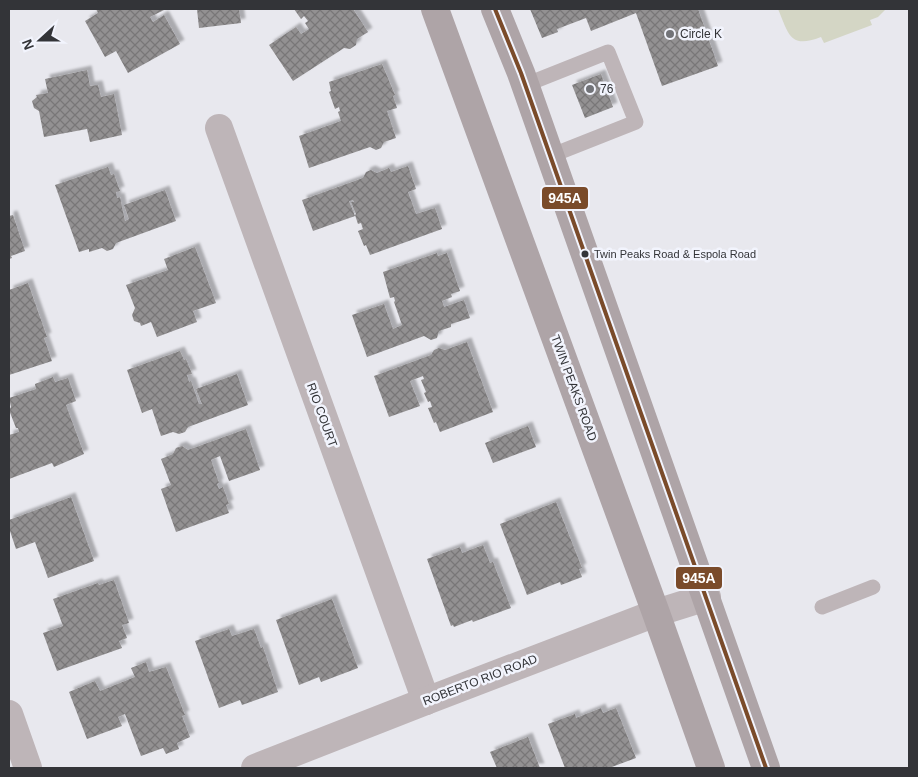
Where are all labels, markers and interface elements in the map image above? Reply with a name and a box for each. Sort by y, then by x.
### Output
north arrow [15,15,65,65]
place label: Circle K [680,27,722,41]
marker: Circle K [664,28,676,40]
text: N [19,37,37,52]
place label: 76 [600,82,614,96]
marker: 76 [584,83,596,95]
line badge: 945A [541,186,589,210]
text: 945A [548,190,582,206]
place label: Twin Peaks Road & Espola Road [594,248,756,260]
marker: Twin Peaks Road & Espola Road [580,249,590,259]
street label: TWIN PEAKS ROAD [548,333,600,443]
street label: RIO COURT [304,381,340,450]
line badge: 945A [675,566,723,590]
text: 945A [682,570,716,586]
street label: ROBERTO RIO ROAD [421,652,540,708]

